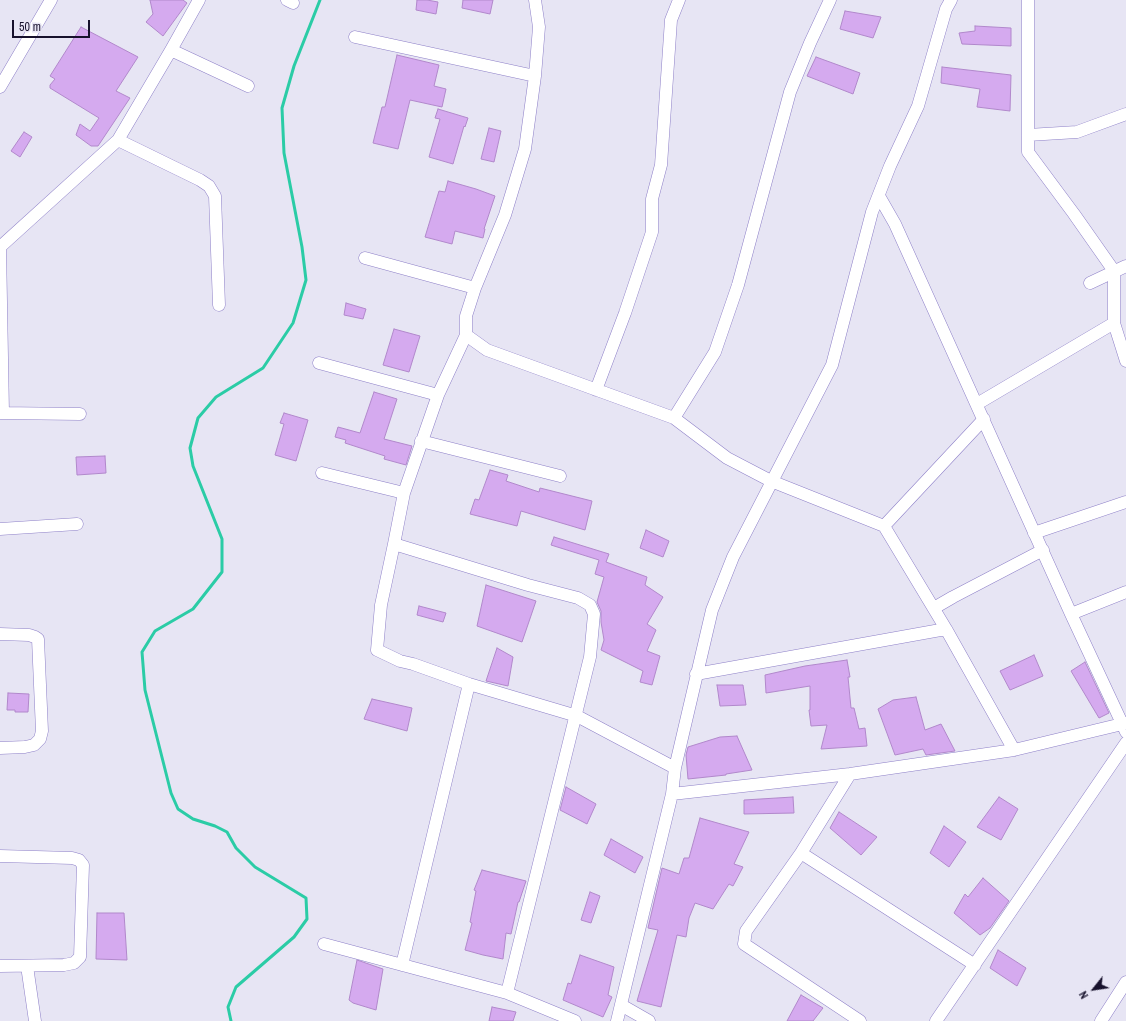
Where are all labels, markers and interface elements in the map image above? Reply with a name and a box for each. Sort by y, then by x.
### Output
scale bar [14,12,92,38]
text: 50 m [19,19,41,35]
north arrow [1074,969,1114,1009]
text: N [1076,989,1091,1001]

